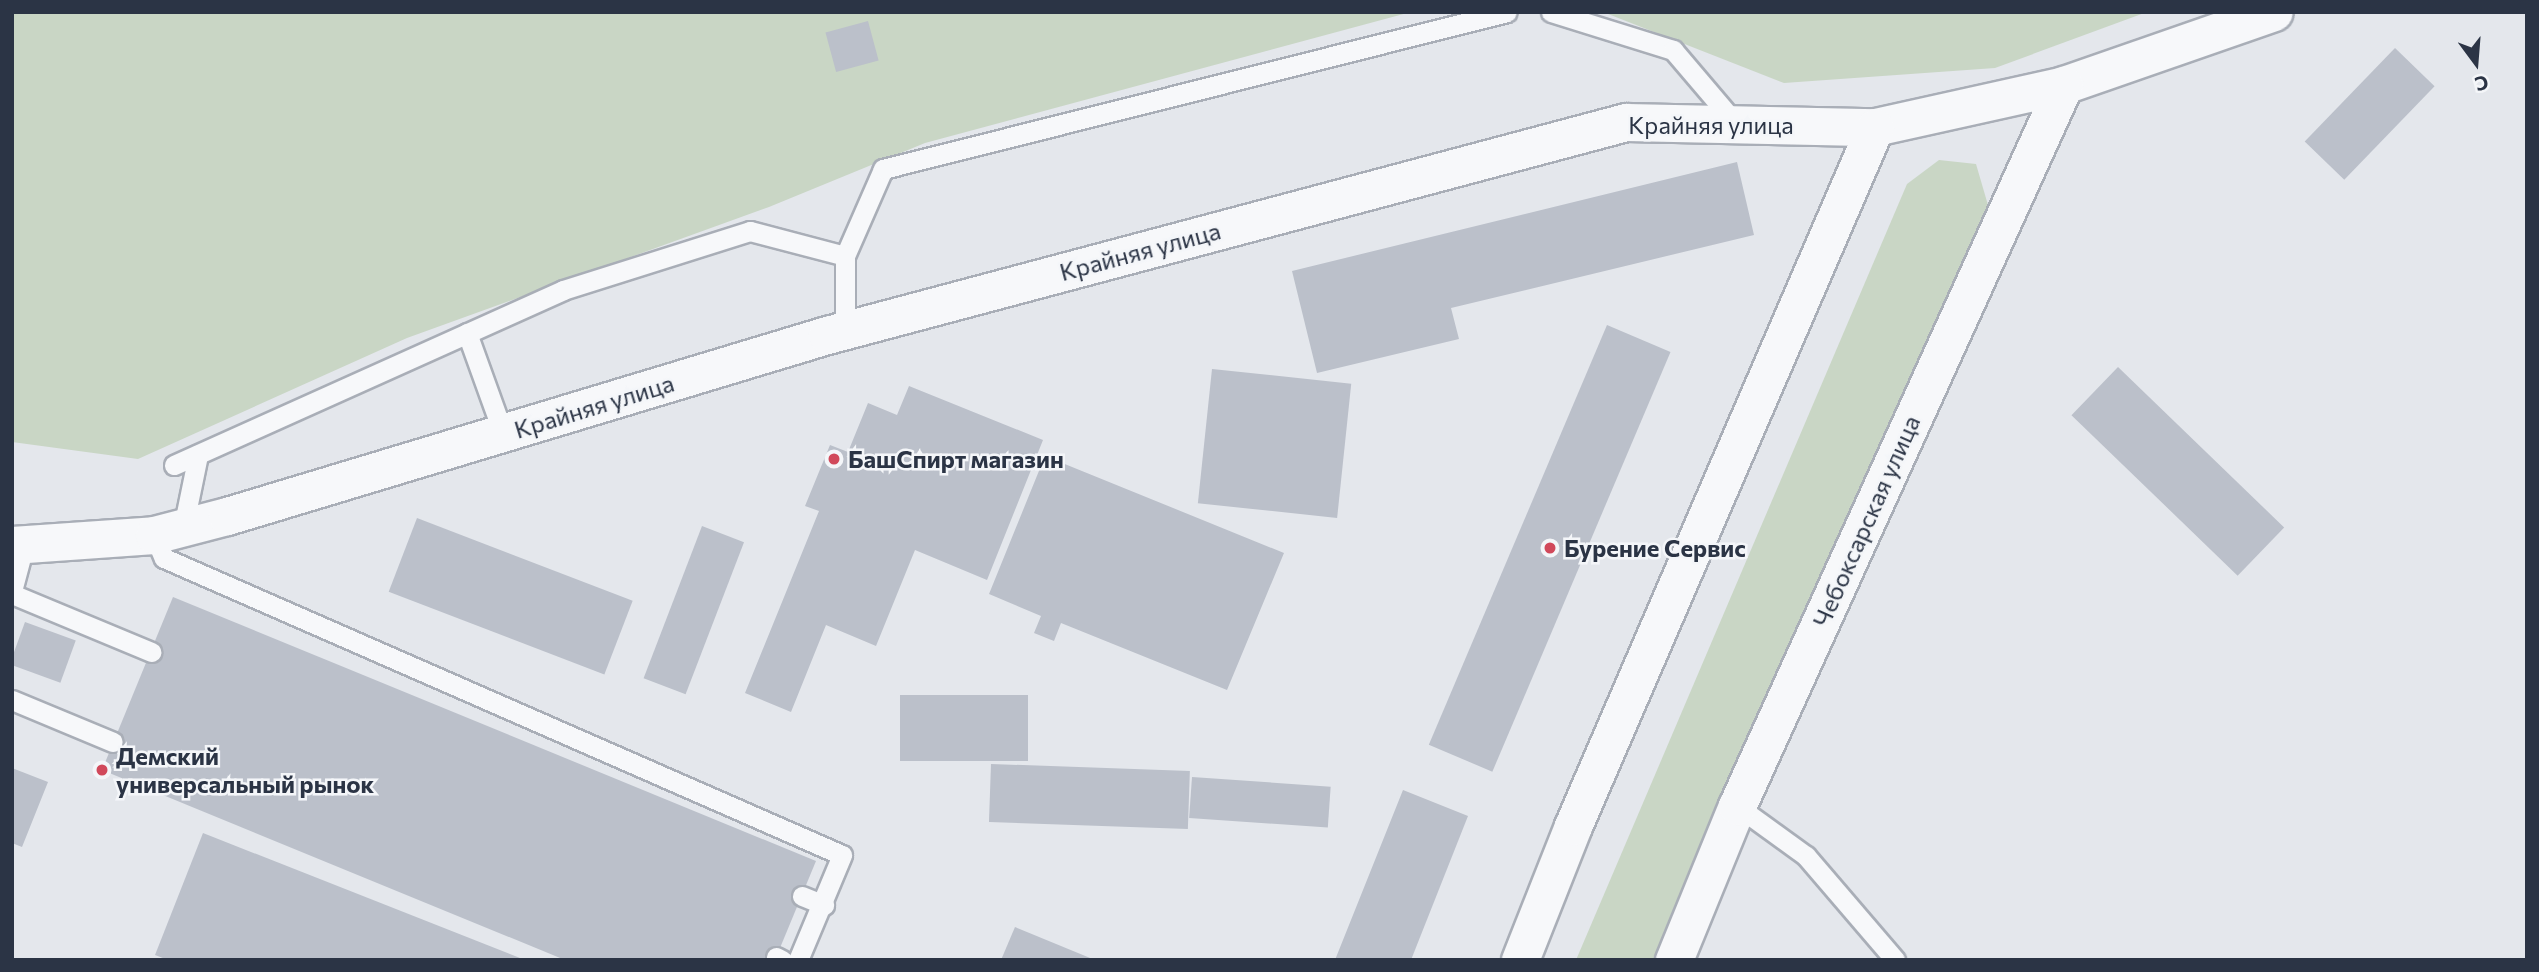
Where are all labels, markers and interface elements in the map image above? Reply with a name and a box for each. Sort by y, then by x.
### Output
north arrow [2441,28,2511,98]
text: С [2473,71,2491,97]
street label: Крайняя улица [1628,111,1794,139]
street label: Крайняя улица [1056,216,1224,286]
street label: Крайняя улица [511,368,677,444]
street label: Чебоксарская улица [1806,411,1926,631]
place label: БашСпирт магазин [848,445,1064,473]
marker: БашСпирт магазин [826,451,842,467]
place label: Бурение Сервис [1564,534,1746,562]
marker: Бурение Сервис [1542,540,1558,556]
place label: Демский универсальный рынок [116,742,374,798]
marker: Демский универсальный рынок [94,762,110,778]

